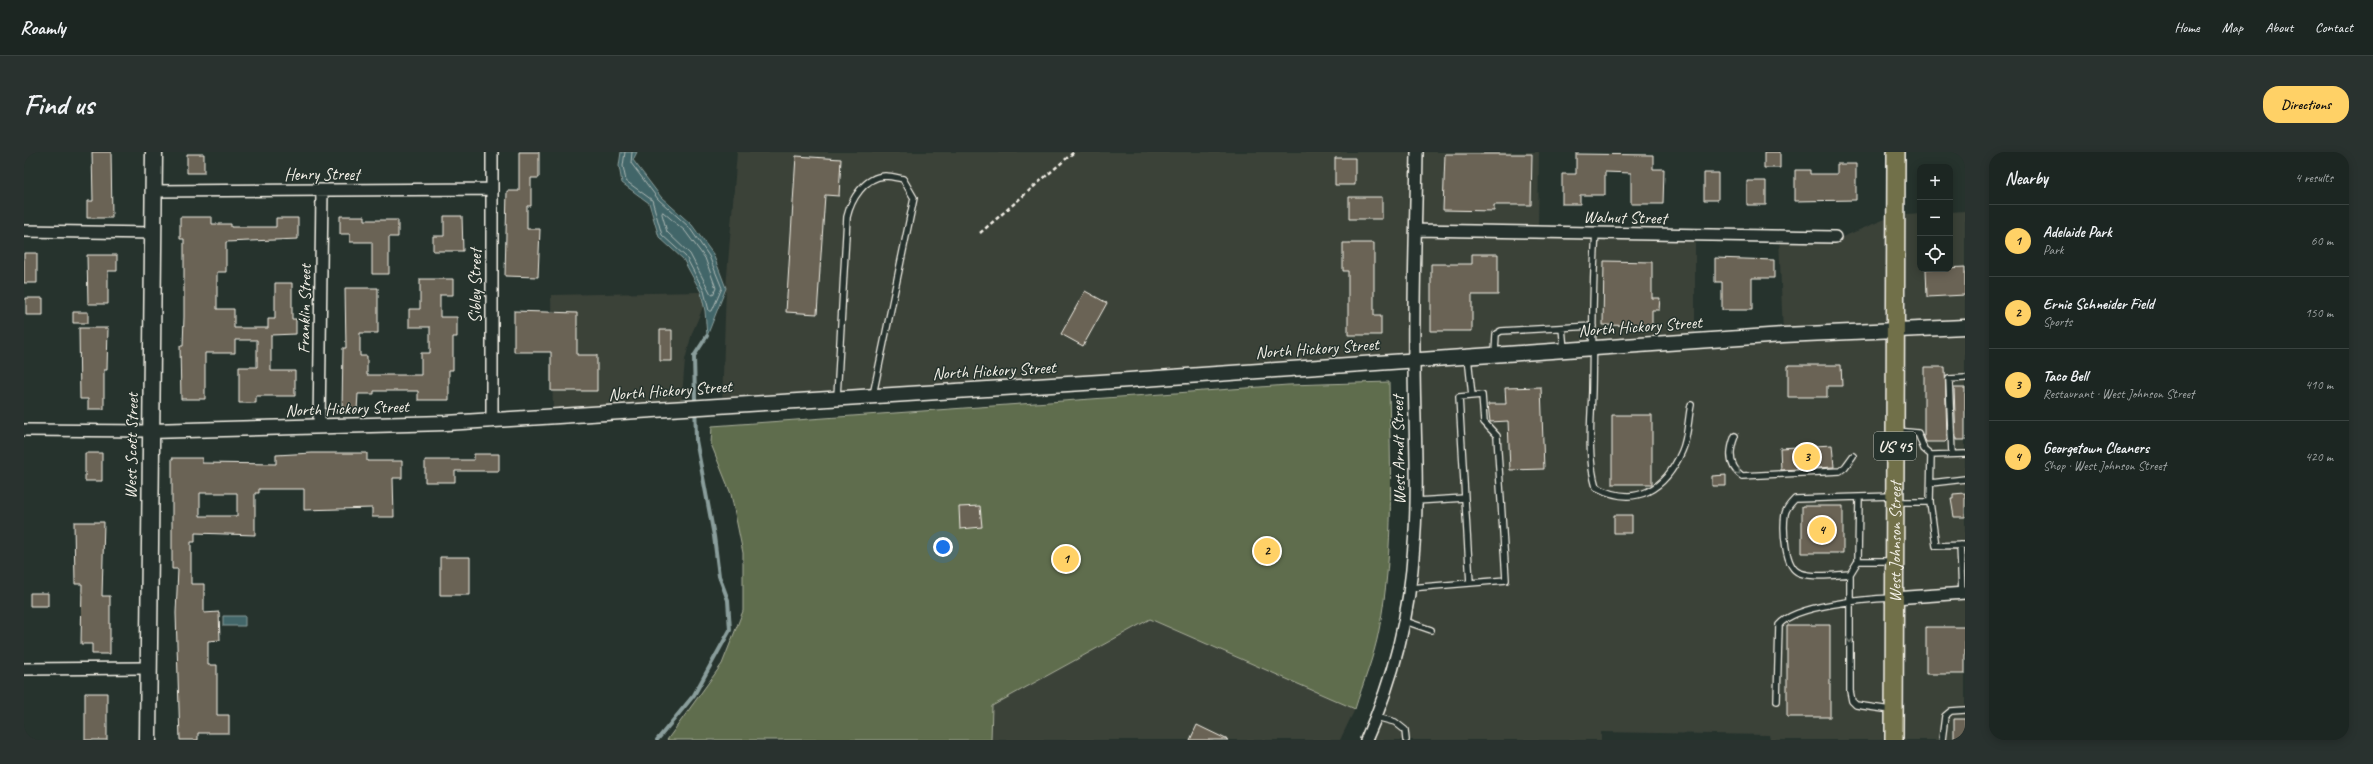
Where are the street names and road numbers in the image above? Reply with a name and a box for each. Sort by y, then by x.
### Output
street label: Henry Street [284,164,362,185]
street label: Walnut Street [1583,206,1669,229]
street label: Sibley Street [465,246,486,323]
street label: Franklin Street [293,262,316,354]
street label: North Hickory Street [1578,312,1705,341]
street label: North Hickory Street [1255,334,1382,363]
street label: North Hickory Street [932,357,1059,384]
street label: North Hickory Street [608,376,735,405]
street label: West Scott Street [120,391,143,499]
street label: West Arndt Street [1387,393,1410,505]
street label: North Hickory Street [285,396,411,421]
road number: US 45 [1874,432,1916,460]
street label: West Johnson Street [1884,479,1906,602]

